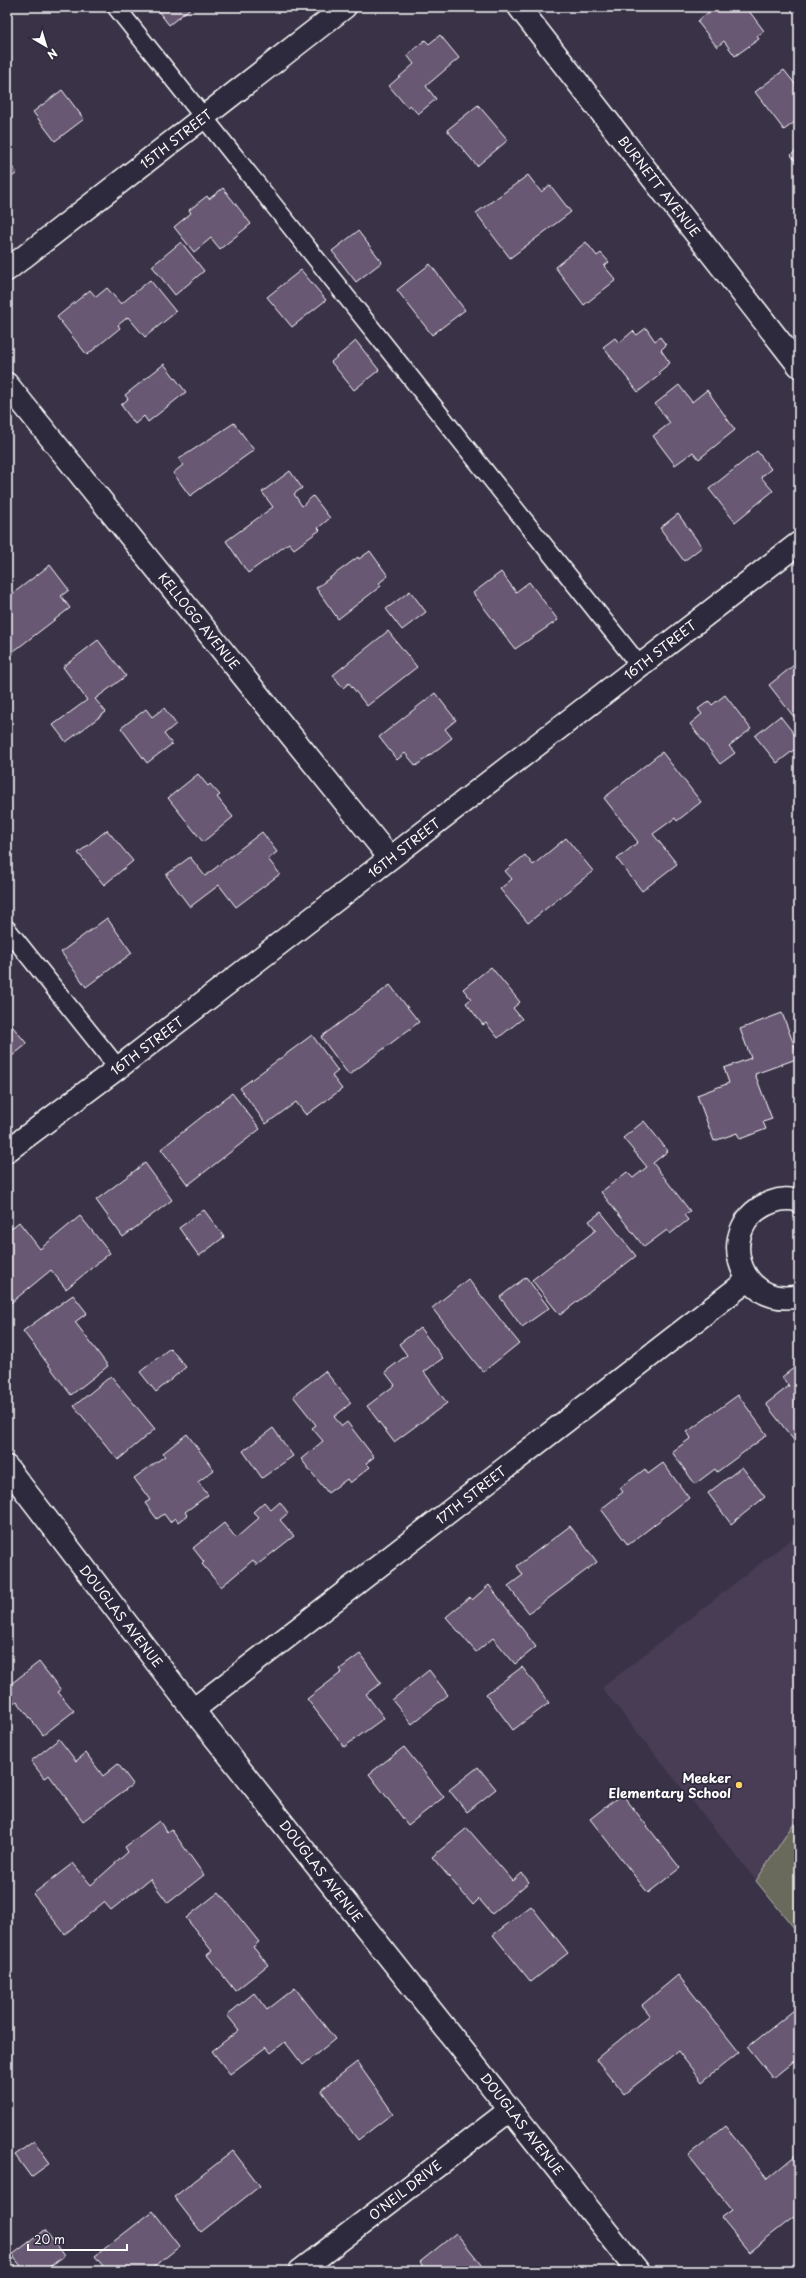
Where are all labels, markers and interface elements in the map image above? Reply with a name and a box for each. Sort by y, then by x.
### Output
north arrow [26,26,66,66]
text: N [44,45,61,64]
street label: 15TH STREET [136,105,216,173]
street label: BURNETT AVENUE [614,131,705,240]
street label: KELLOGG AVENUE [154,568,244,673]
street label: 16TH STREET [619,615,700,684]
street label: 16TH STREET [363,813,444,882]
street label: 16TH STREET [106,1012,187,1079]
street label: 17TH STREET [432,1461,510,1528]
street label: DOUGLAS AVENUE [75,1560,167,1671]
place label: Meeker Elementary School [609,1768,731,1802]
marker: Meeker Elementary School [734,1780,744,1790]
street label: DOUGLAS AVENUE [275,1815,367,1926]
street label: DOUGLAS AVENUE [476,2068,568,2179]
street label: O'NEIL DRIVE [364,2155,445,2224]
scale bar [28,2226,127,2252]
text: 20 m [34,2230,65,2248]

